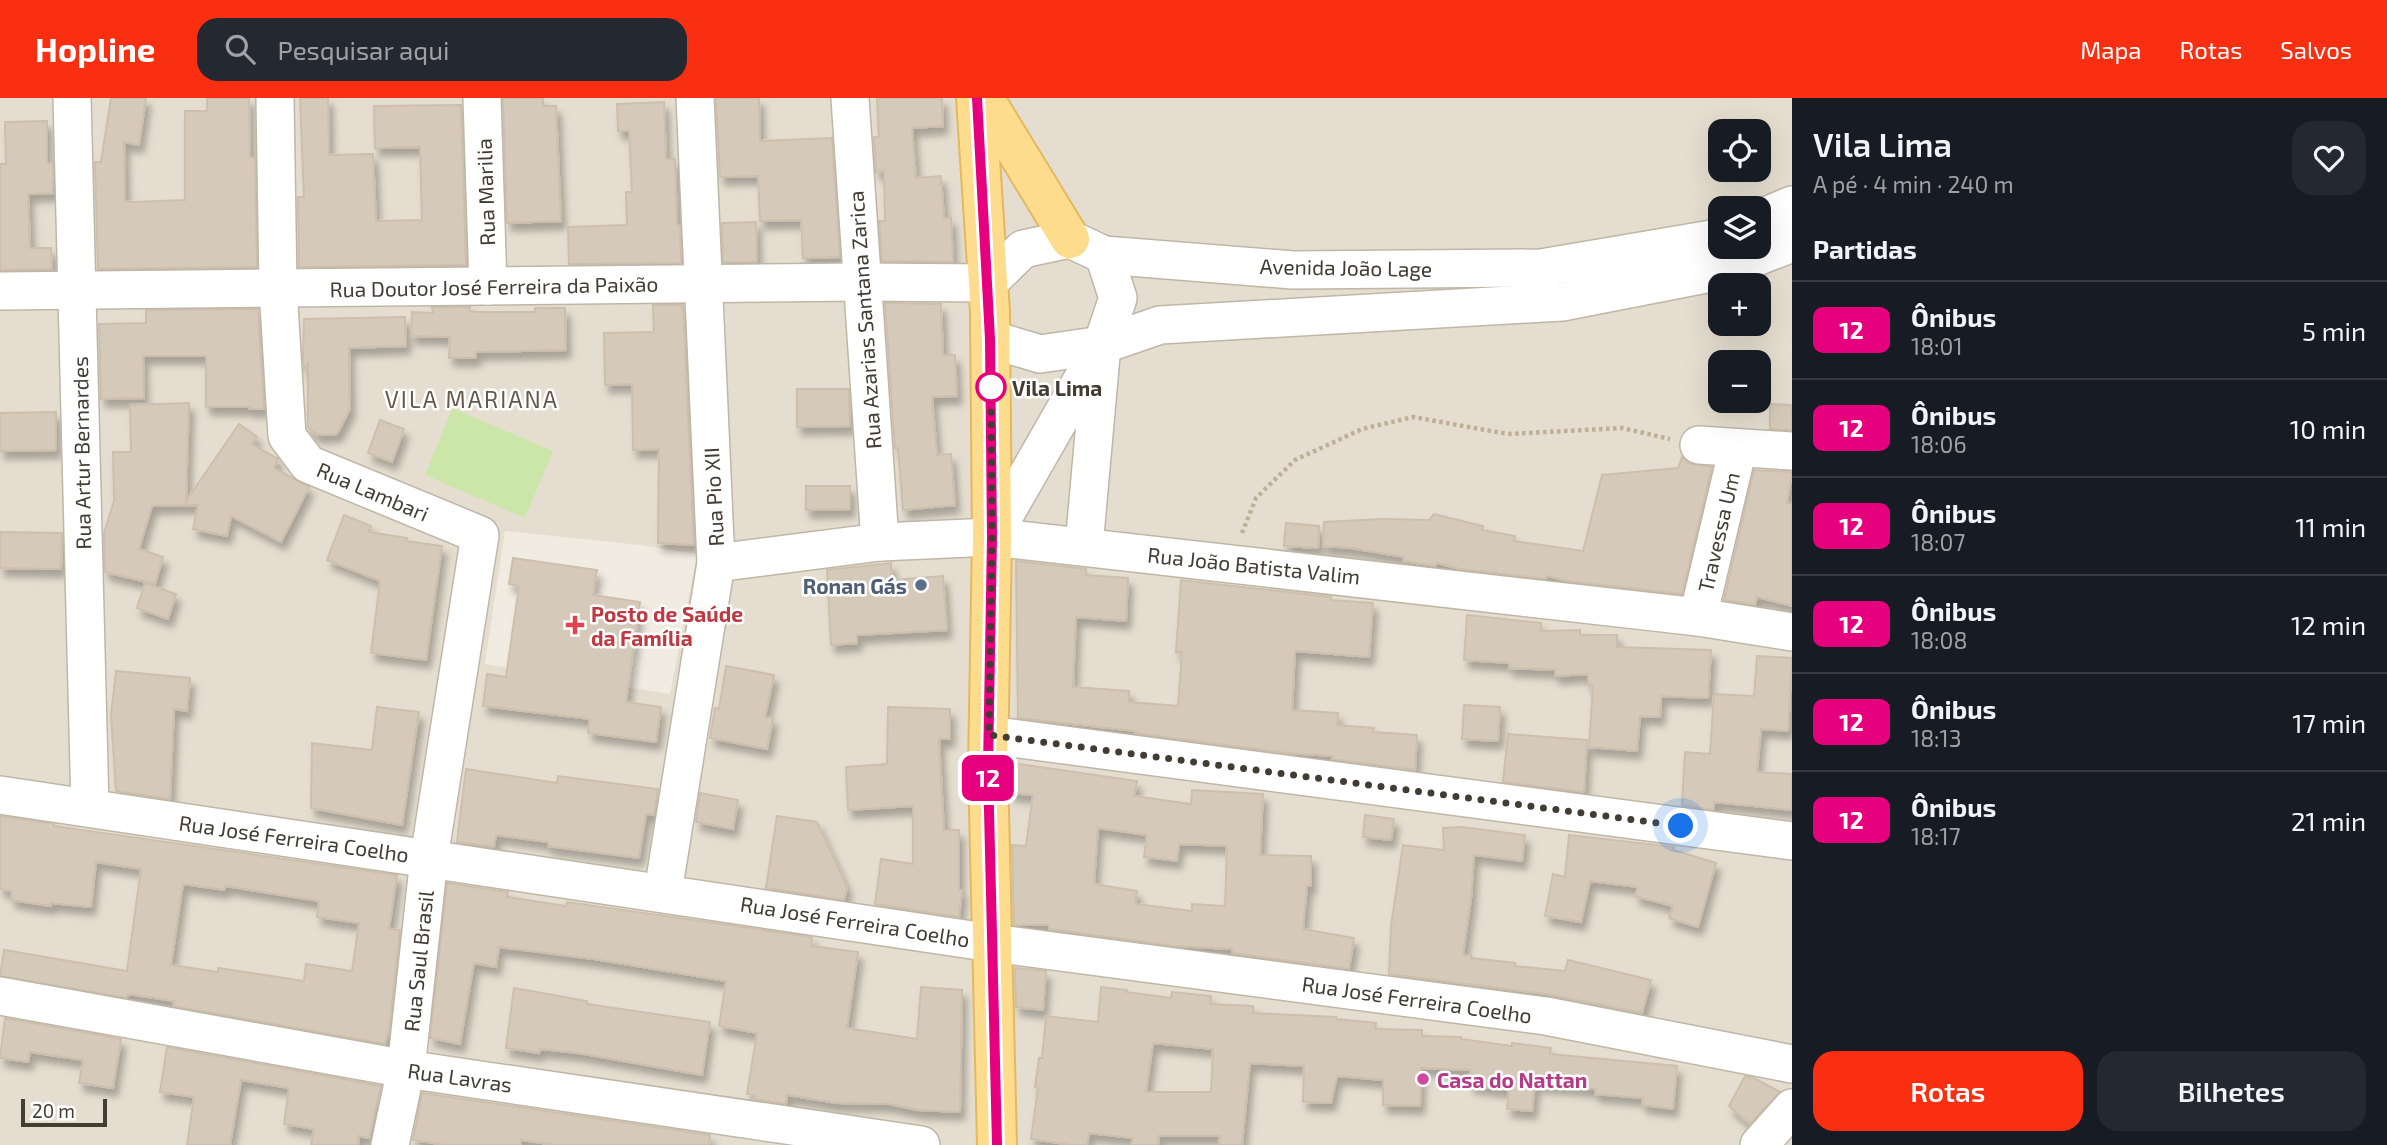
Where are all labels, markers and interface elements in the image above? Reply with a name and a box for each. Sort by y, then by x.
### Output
search box [197,18,687,81]
text: Hopline [35,29,155,69]
icon: search [221,30,259,68]
text: Pesquisar aqui [277,34,449,65]
text: Mapa [2080,35,2142,64]
text: Rotas [2180,35,2242,64]
text: Salvos [2280,35,2352,64]
map controls [1708,119,1771,413]
button: locate [1708,119,1771,182]
button: heart [2292,121,2366,195]
text: Vila Lima [1813,124,1952,164]
street label: Rua Marilia [471,138,499,246]
text: A pé · 4 min · 240 m [1813,170,2014,198]
street label: Rua Azarias Santana Zarica [843,190,885,450]
button: layers [1708,196,1771,259]
text: Partidas [1813,233,1917,264]
street label: Avenida João Lage [1259,253,1433,281]
street label: Rua Doutor José Ferreira da Paixão [329,271,659,301]
button: + [1708,273,1771,336]
text: Ônibus [1911,301,1996,332]
text: 12 [1839,315,1864,344]
text: 5 min [2302,315,2366,346]
text: 18:01 [1911,332,1963,360]
button: − [1708,350,1771,413]
street label: Rua Artur Bernardes [67,356,95,550]
marker: Vila Lima [976,372,1006,402]
place label: Vila Lima [1012,375,1102,400]
district label: VILA MARIANA [385,385,559,413]
text: Ônibus [1911,399,1996,430]
text: 12 [1839,413,1864,442]
text: 10 min [2290,413,2366,444]
text: 18:06 [1911,430,1967,458]
street label: Rua Pio XII [698,447,728,547]
street label: Rua Lambari [313,456,433,526]
street label: Travessa Um [1692,470,1744,594]
text: Ônibus [1911,497,1996,528]
text: 12 [1839,511,1864,540]
text: 11 min [2295,511,2366,542]
text: 18:07 [1911,528,1965,556]
street label: Rua João Batista Valim [1146,541,1362,589]
place label: Ronan Gás [803,573,907,598]
marker: Ronan Gás [913,577,929,593]
text: Ônibus [1911,595,1996,626]
place label: Posto de Saúde da Família [591,601,743,650]
text: 12 [1839,609,1864,638]
text: 12 min [2291,609,2366,640]
marker: Posto de Saúde da Família [565,615,585,635]
text: 18:08 [1911,626,1967,654]
text: Ônibus [1911,693,1996,724]
text: 12 [1839,707,1864,736]
text: 17 min [2292,707,2366,738]
text: 18:13 [1911,724,1962,752]
line badge: 12 [956,755,1020,801]
text: 12 [976,763,1000,792]
text: Ônibus [1911,791,1996,822]
text: 12 [1839,805,1864,834]
text: 21 min [2291,805,2366,836]
your location [1663,808,1698,843]
street label: Rua José Ferreira Coelho [177,809,411,867]
text: 18:17 [1911,822,1960,850]
street label: Rua Saul Brasil [398,888,438,1033]
street label: Rua José Ferreira Coelho [739,891,971,951]
street label: Rua José Ferreira Coelho [1300,970,1534,1028]
button: Rotas [1813,1051,2083,1131]
button: Bilhetes [2097,1051,2366,1131]
street label: Rua Lavras [406,1057,514,1097]
place label: Casa do Nattan [1437,1067,1587,1092]
marker: Casa do Nattan [1415,1071,1431,1087]
scale bar [21,1096,107,1128]
text: 20 m [32,1099,75,1122]

